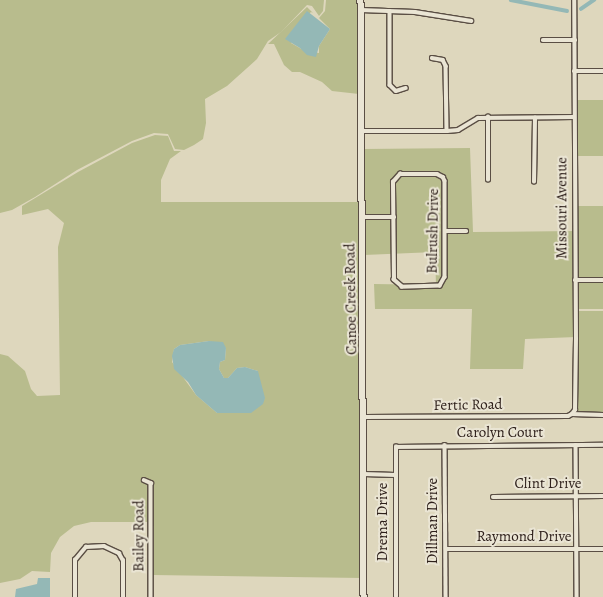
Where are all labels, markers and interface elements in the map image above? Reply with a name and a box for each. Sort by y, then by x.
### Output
street label: Missouri Avenue [553,157,571,259]
street label: Bulrush Drive [423,188,443,274]
street label: Canoe Creek Road [341,243,361,355]
street label: Fertic Road [433,395,503,415]
street label: Carolyn Court [457,424,543,442]
street label: Clint Drive [514,475,582,493]
street label: Dillman Drive [424,478,442,564]
street label: Drema Drive [374,483,392,561]
street label: Bailey Road [130,500,148,572]
street label: Raymond Drive [476,528,572,546]

